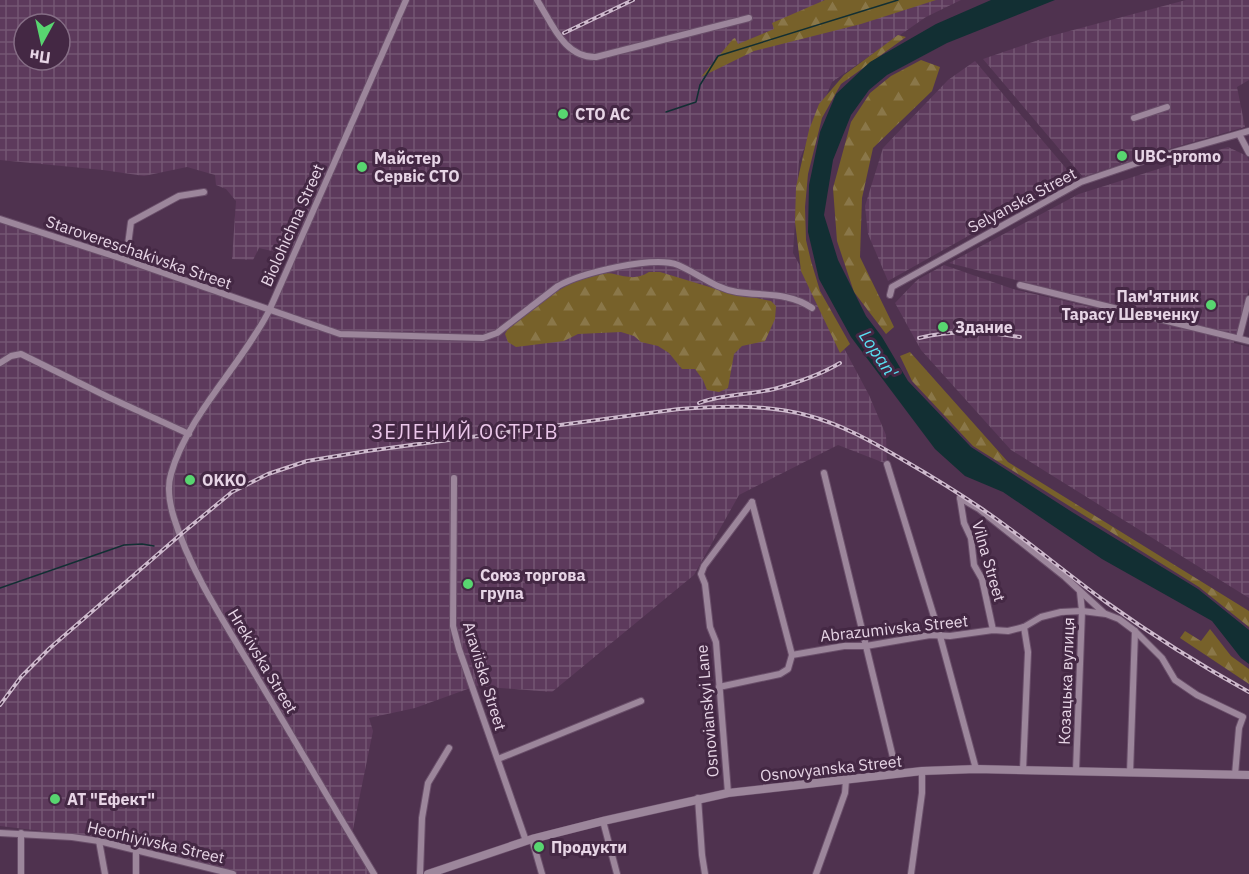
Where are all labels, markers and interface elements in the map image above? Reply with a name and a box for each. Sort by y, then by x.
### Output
north arrow [12,12,72,72]
text: Пн [28,45,52,68]
place label: СТО АС [575,104,630,124]
marker: СТО АС [556,107,570,121]
place label: UBC-promo [1134,146,1221,166]
place label: Майстер Сервіс СТО [374,148,460,186]
marker: UBC-promo [1115,149,1129,163]
marker: Майстер Сервіс СТО [355,160,369,174]
street label: Biolohichna Street [256,161,328,289]
street label: Selyanska Street [964,163,1080,237]
street label: Starovereschakivska Street [43,211,235,293]
place label: Пам'ятник Тарасу Шевченку [1062,286,1199,324]
marker: Пам'ятник Тарасу Шевченку [1204,298,1218,312]
place label: Здание [955,317,1013,337]
marker: Здание [936,320,950,334]
water label: Lopan' [854,325,903,383]
district label: ЗЕЛЕНИЙ ОСТРІВ [371,418,559,445]
place label: OKKO [202,470,246,490]
marker: OKKO [183,473,197,487]
street label: Vilna Street [968,518,1010,604]
place label: Союз торгова група [480,565,586,603]
marker: Союз торгова група [461,577,475,591]
street label: Hrekivska Street [224,605,302,717]
street label: Abrazumivska Street [819,610,969,646]
street label: Козацька вулиця [1054,617,1078,745]
street label: Araviiska Street [459,619,511,733]
street label: Osnovianskyi Lane [691,644,723,778]
street label: Osnovyanska Street [759,751,903,785]
place label: АТ "Ефект" [67,789,155,809]
marker: АТ "Ефект" [48,792,62,806]
street label: Heorhiyivska Street [85,816,227,868]
place label: Продукти [551,837,627,857]
marker: Продукти [532,840,546,854]

